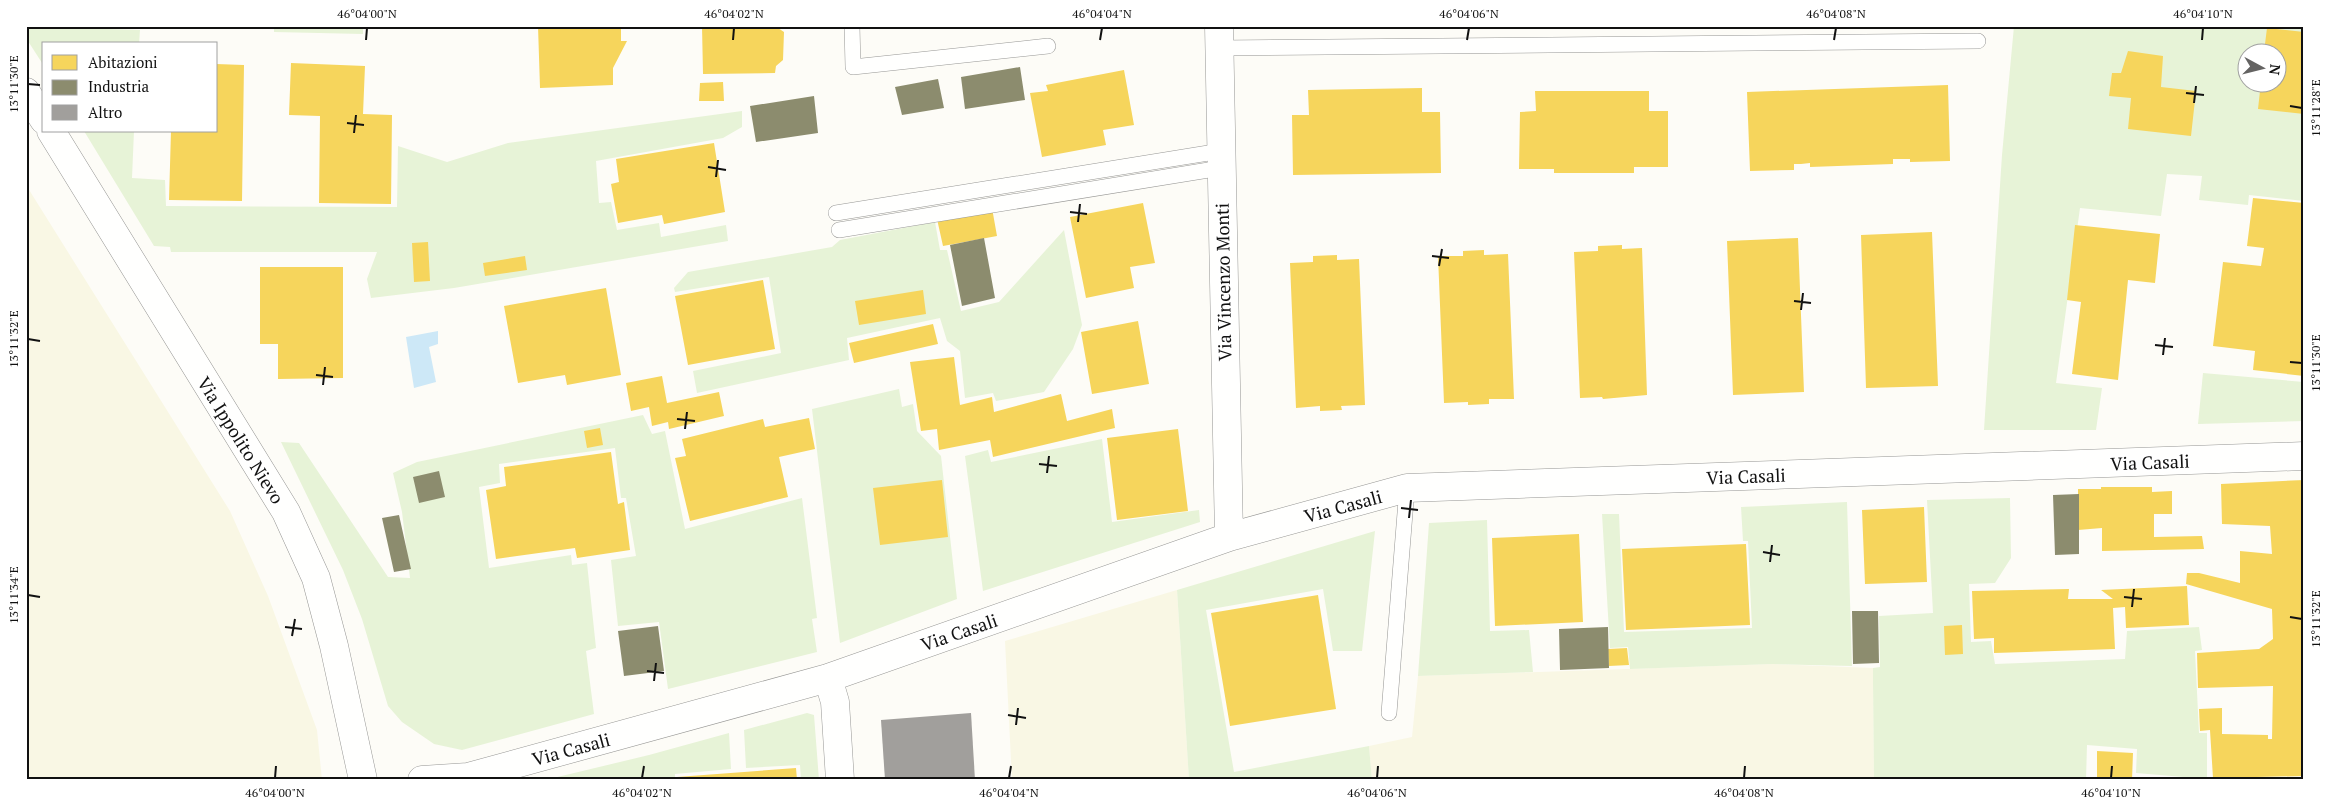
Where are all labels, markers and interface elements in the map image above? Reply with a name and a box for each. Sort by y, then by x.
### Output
text: 46°04'00"N [337,6,397,21]
text: 46°04'02"N [704,6,764,21]
text: 46°04'04"N [1072,6,1132,21]
text: 46°04'06"N [1439,6,1499,21]
text: 46°04'08"N [1806,6,1866,21]
text: 46°04'10"N [2173,6,2233,21]
legend [42,42,218,132]
north arrow [2238,42,2288,92]
text: Abitazioni [88,52,158,72]
text: 13°11'30"E [6,55,21,113]
text: N [2265,63,2285,76]
text: Industria [88,76,149,96]
text: 13°11'28"E [2308,79,2323,137]
text: Altro [88,102,122,122]
street label: Via Vincenzo Monti [1210,203,1236,361]
text: 13°11'32"E [6,310,21,368]
text: 13°11'30"E [2308,334,2323,392]
street label: Via Ippolito Nievo [192,372,290,508]
street label: Via Casali [2110,449,2190,475]
street label: Via Casali [1706,463,1786,489]
street label: Via Casali [1301,484,1385,528]
text: 13°11'34"E [6,566,21,624]
text: 13°11'32"E [2308,590,2323,648]
street label: Via Casali [917,608,1001,656]
street label: Via Casali [529,727,613,771]
text: 46°04'00"N [245,785,305,800]
text: 46°04'02"N [612,785,672,800]
text: 46°04'04"N [979,785,1039,800]
text: 46°04'06"N [1347,785,1407,800]
text: 46°04'08"N [1714,785,1774,800]
text: 46°04'10"N [2081,785,2141,800]

